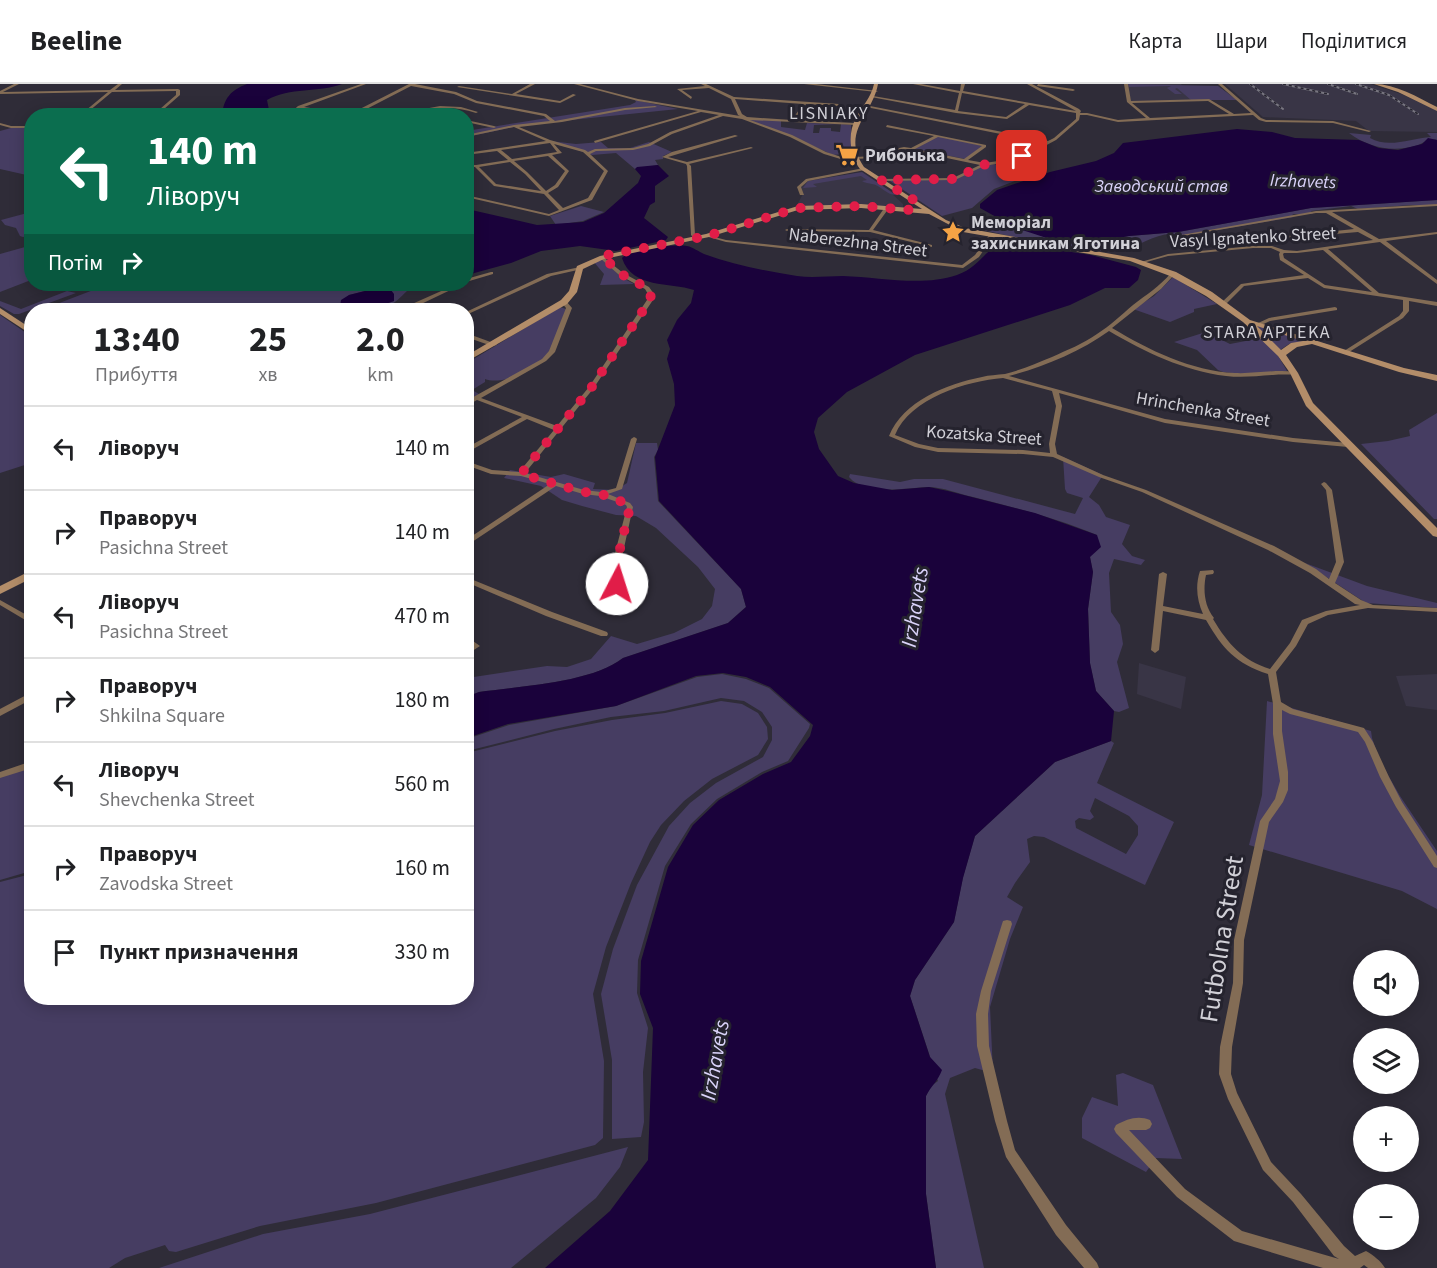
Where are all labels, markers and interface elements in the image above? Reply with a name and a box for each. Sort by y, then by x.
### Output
text: Beeline [30,21,122,61]
text: Карта [1129,26,1182,56]
text: Шари [1215,26,1268,56]
text: Поділитися [1301,26,1407,56]
district label: LISNIAKY [789,101,869,126]
text: 140 m [147,121,258,181]
pin [996,130,1047,181]
icon: left [48,132,126,210]
icon: arrive [1005,139,1038,172]
supermarket icon: Рибонька [834,142,860,168]
place label: Рибонька [865,143,945,168]
water label: Irzhavets [1269,168,1337,195]
water label: Заводський став [1094,174,1228,199]
text: Ліворуч [147,177,240,216]
place label: Меморіал захисникам Яготина [971,210,1140,256]
place icon: Меморіал захисникам Яготина [940,219,966,245]
street label: Vasyl Ignatenko Street [1169,221,1337,254]
street label: Naberezhna Street [787,222,929,263]
icon: right [115,246,148,279]
text: Потім [48,247,103,279]
text: 13:40 [93,314,180,365]
text: 25 [249,314,287,365]
text: 2.0 [356,314,405,365]
district label: STARA APTEKA [1203,320,1331,345]
text: Прибуття [95,361,178,389]
text: хв [258,361,278,389]
text: km [367,361,394,389]
street label: Hrinchenka Street [1134,385,1272,434]
street label: Kozatska Street [925,419,1043,452]
icon: left [48,432,81,465]
text: Ліворуч [99,432,179,464]
text: 140 m [395,432,450,464]
text: Праворуч [99,502,197,534]
icon: right [48,516,81,549]
text: 140 m [395,516,450,548]
text: Pasichna Street [99,534,228,562]
position arrow [585,552,649,616]
water label: Irzhavets [893,564,937,650]
text: Ліворуч [99,586,179,618]
icon: left [48,600,81,633]
text: 470 m [395,600,450,632]
text: Pasichna Street [99,618,228,646]
text: Праворуч [99,670,197,702]
icon: right [48,684,81,717]
text: 180 m [395,684,450,716]
text: Shkilna Square [99,702,225,730]
text: Ліворуч [99,754,179,786]
icon: left [48,768,81,801]
text: 560 m [395,768,450,800]
text: Shevchenka Street [99,786,255,814]
text: Праворуч [99,838,197,870]
icon: right [48,852,81,885]
text: 160 m [395,852,450,884]
street label: Futbolna Street [1190,853,1253,1025]
text: Zavodska Street [99,870,233,898]
icon: arrive [48,936,81,969]
text: Пункт призначення [99,936,299,968]
text: 330 m [395,936,450,968]
map controls [1353,950,1419,1250]
button: sound [1353,950,1419,1016]
water label: Irzhavets [692,1017,738,1103]
button: layers [1353,1028,1419,1094]
button: + [1353,1106,1419,1172]
button: − [1353,1184,1419,1250]

